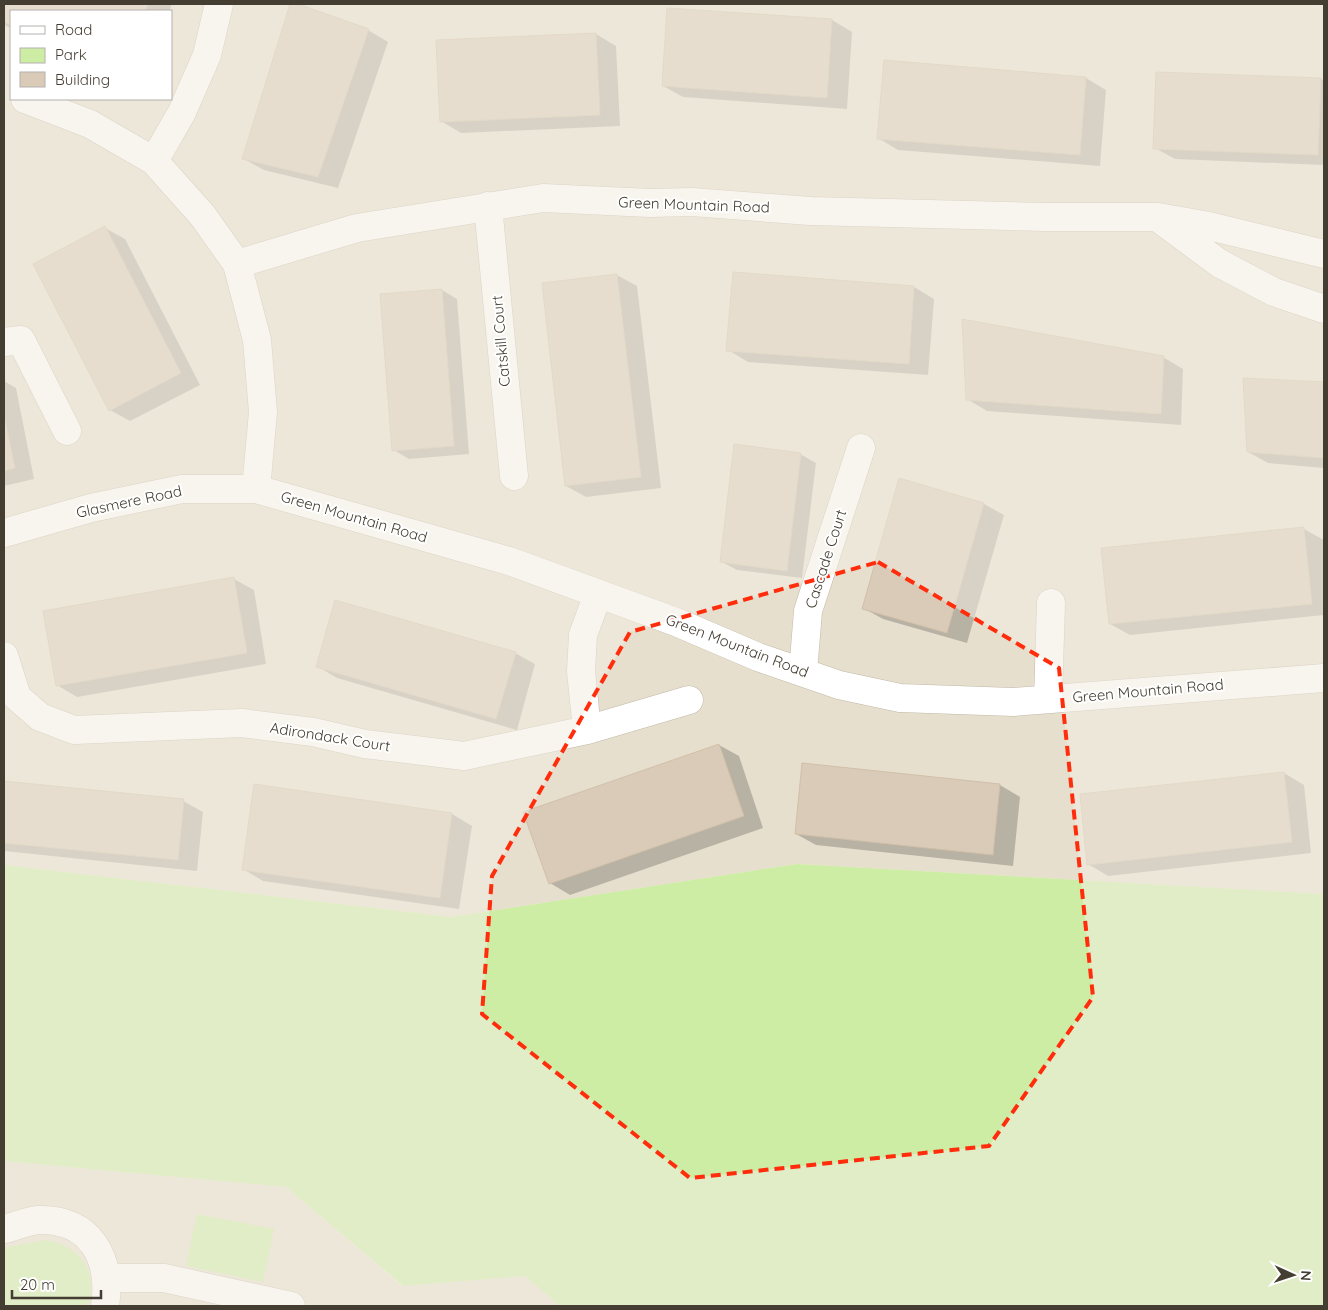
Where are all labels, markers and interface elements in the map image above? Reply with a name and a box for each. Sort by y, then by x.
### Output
legend [10,10,172,100]
text: Road [55,20,92,39]
text: Park [55,45,87,64]
text: Building [55,70,110,89]
street label: Green Mountain Road [618,192,770,217]
street label: Catskill Court [487,294,514,388]
street label: Glasmere Road [74,481,183,522]
street label: Green Mountain Road [279,486,430,547]
street label: Cascade Court [801,507,850,611]
street label: Green Mountain Road [663,609,811,682]
street label: Green Mountain Road [1072,674,1224,707]
street label: Adirondack Court [269,718,392,755]
north arrow [1268,1250,1318,1300]
scale bar [12,1268,101,1300]
text: N [1297,1270,1315,1281]
text: 20 m [20,1275,55,1294]

